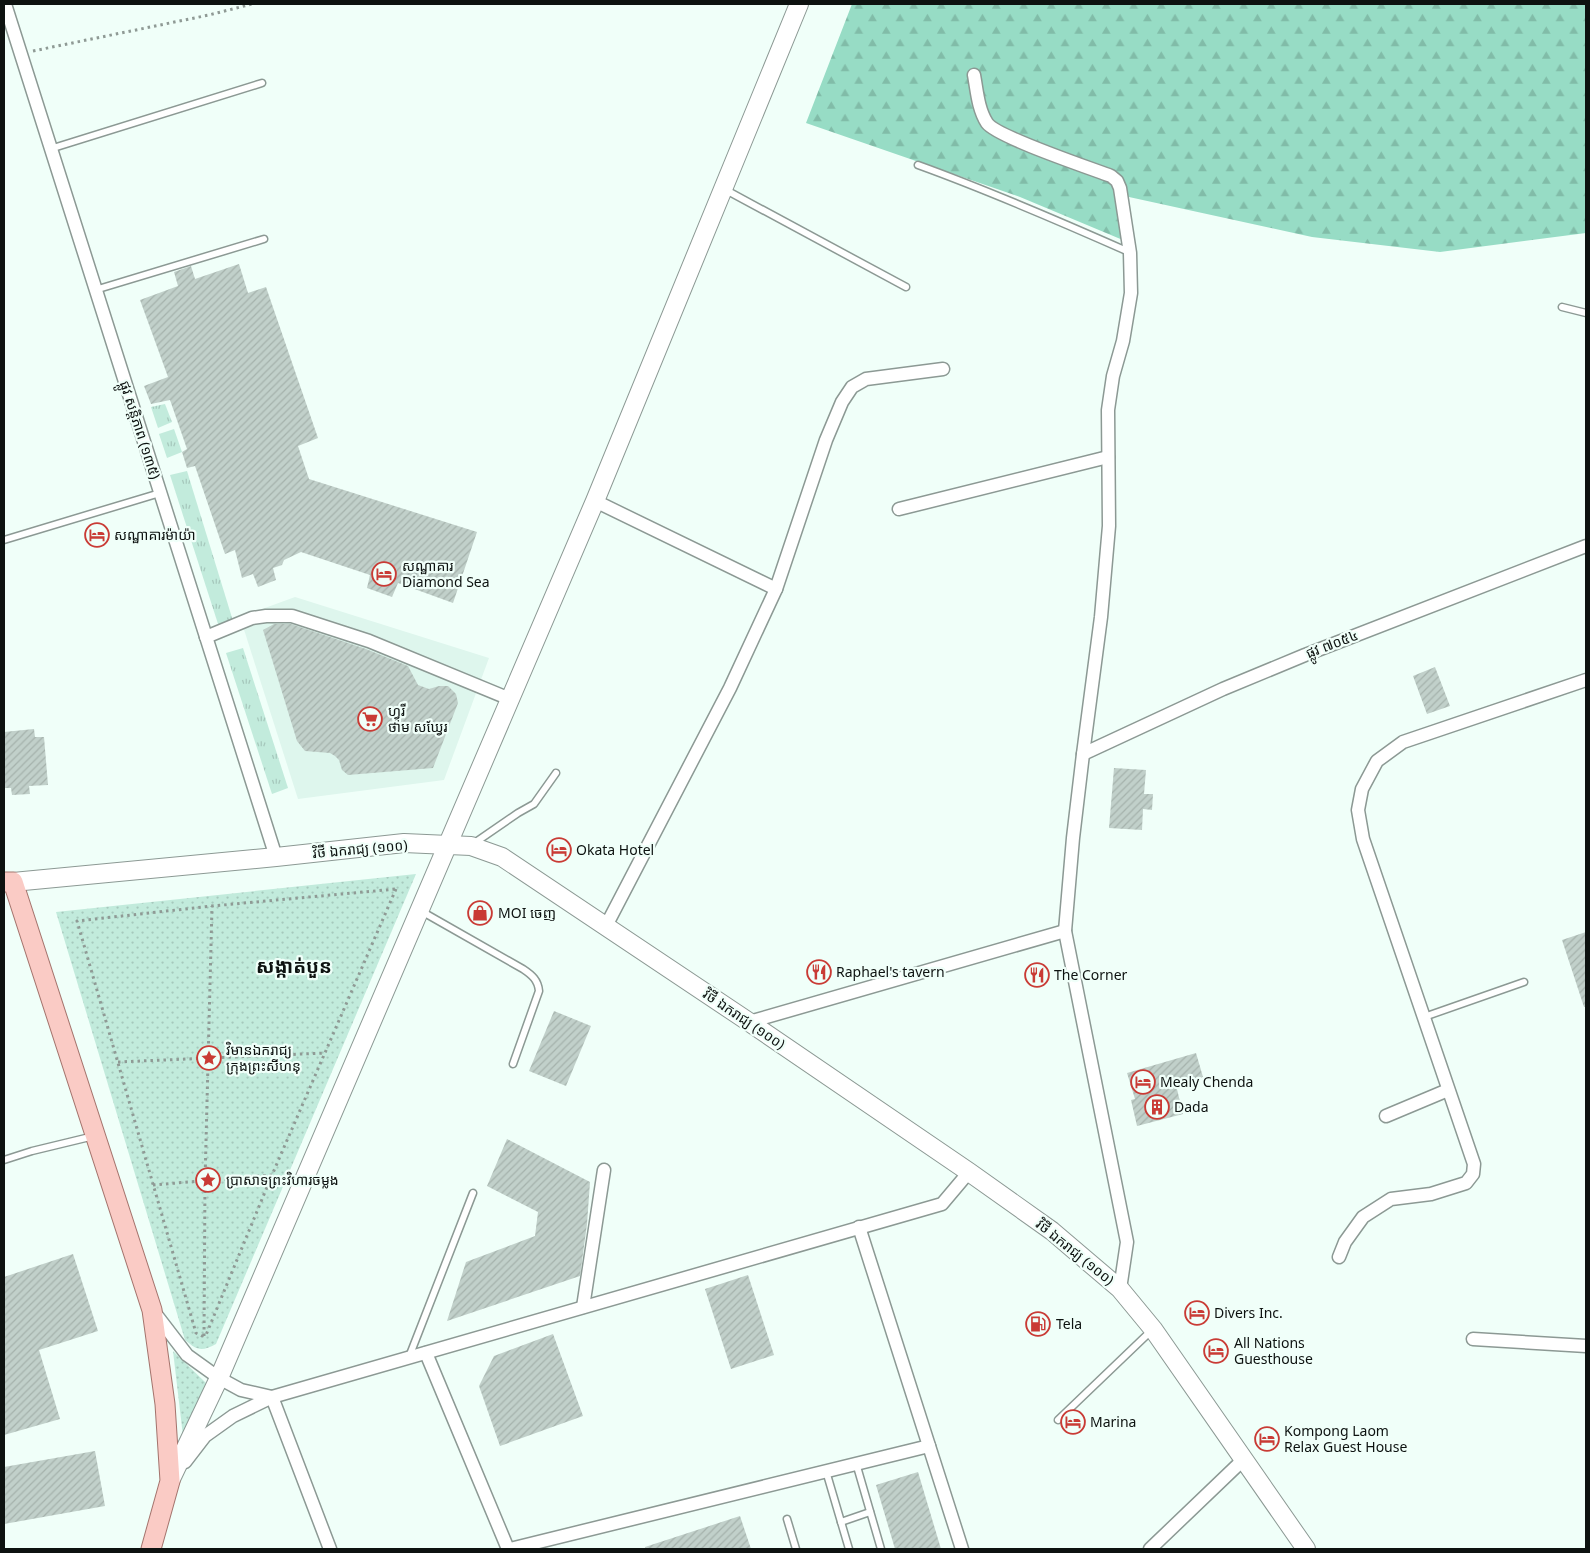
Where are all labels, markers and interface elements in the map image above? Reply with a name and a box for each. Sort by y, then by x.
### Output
street label: ផ្លូវ សន្តិភាព (១៣៥) [113,378,165,483]
hotel icon: សណ្ឋាគារម៉ាយ៉ា [84,522,110,548]
place label: សណ្ឋាគារម៉ាយ៉ា [114,525,196,544]
place label: សណ្ឋាគារ Diamond Sea [402,556,490,591]
hotel icon: សណ្ឋាគារ Diamond Sea [371,561,397,587]
street label: ផ្លូវ ៧០៥៤ [1303,625,1362,665]
place label: ហ្វូរី ថាម សឃ្វែរ [388,701,448,736]
supermarket icon: ហ្វូរី ថាម សឃ្វែរ [357,706,383,732]
street label: វិថី ឯករាជ្យ (១០០) [311,835,408,862]
hotel icon: Okata Hotel [546,837,572,863]
place label: Okata Hotel [576,840,654,859]
shop icon: MOI ចេញ [467,900,493,926]
place label: MOI ចេញ [498,903,556,922]
district label: សង្កាត់បួន [256,953,332,979]
restaurant icon: Raphael's tavern [806,959,832,985]
place label: Raphael's tavern [836,962,945,981]
restaurant icon: The Corner [1024,962,1050,988]
place label: The Corner [1054,965,1128,984]
street label: វិថី ឯករាជ្យ (១០០) [699,984,789,1053]
place label: វិមានឯករាជ្យ ក្រុងព្រះសីហនុ [225,1040,301,1075]
place icon: វិមានឯករាជ្យ ក្រុងព្រះសីហនុ [196,1045,222,1071]
hotel icon: Mealy Chenda [1130,1069,1156,1095]
place label: Mealy Chenda [1160,1072,1253,1091]
building icon: Dada [1144,1094,1170,1120]
place label: Dada [1174,1097,1209,1116]
place icon: ប្រាសាទព្រះវិហារចម្លង [195,1167,221,1193]
place label: ប្រាសាទព្រះវិហារចម្លង [226,1170,339,1189]
street label: វិថី ឯករាជ្យ (១០០) [1032,1214,1118,1289]
hotel icon: Divers Inc. [1184,1300,1210,1326]
place label: Divers Inc. [1214,1303,1283,1322]
fuel station icon: Tela [1025,1311,1051,1337]
place label: Tela [1056,1314,1082,1333]
place label: All Nations Guesthouse [1234,1333,1313,1368]
hotel icon: All Nations Guesthouse [1203,1338,1229,1364]
hotel icon: Marina [1060,1409,1086,1435]
place label: Marina [1090,1412,1136,1431]
place label: Kompong Laom Relax Guest House [1284,1421,1407,1456]
hotel icon: Kompong Laom Relax Guest House [1254,1426,1280,1452]

